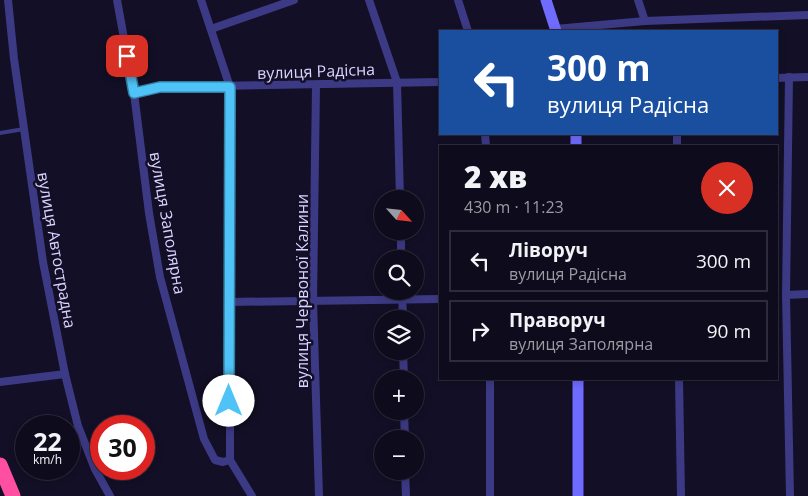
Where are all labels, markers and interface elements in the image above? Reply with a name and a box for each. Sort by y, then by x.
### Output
pin [106,35,148,77]
icon: arrive [113,42,141,70]
text: 300 m [547,44,651,91]
icon: left [464,50,529,115]
street label: вулиця Радісна [257,58,375,84]
text: вулиця Радісна [547,89,709,119]
street label: вулиця Заполярна [145,150,191,296]
text: 2 хв [464,156,527,197]
button: close [701,162,753,214]
street label: вулиця Автострадна [32,170,82,330]
north arrow [374,190,424,240]
map controls [374,190,424,480]
street label: вулиця Червоної Калини [291,194,313,388]
text: 430 m · 11:23 [464,196,564,218]
text: Ліворуч [509,237,588,263]
icon: left [466,247,494,275]
text: 300 m [696,248,751,274]
button: search [374,250,424,300]
text: вулиця Радісна [509,263,627,285]
text: Праворуч [509,307,606,333]
button: layers [374,310,424,360]
icon: right [466,317,494,345]
text: 90 m [707,318,751,344]
text: вулиця Заполярна [509,333,653,355]
button: + [374,370,424,420]
position arrow [202,374,254,426]
speed limit sign: 30 [90,415,155,480]
text: 22 [33,424,62,458]
button: − [374,430,424,480]
text: km/h [33,451,62,468]

